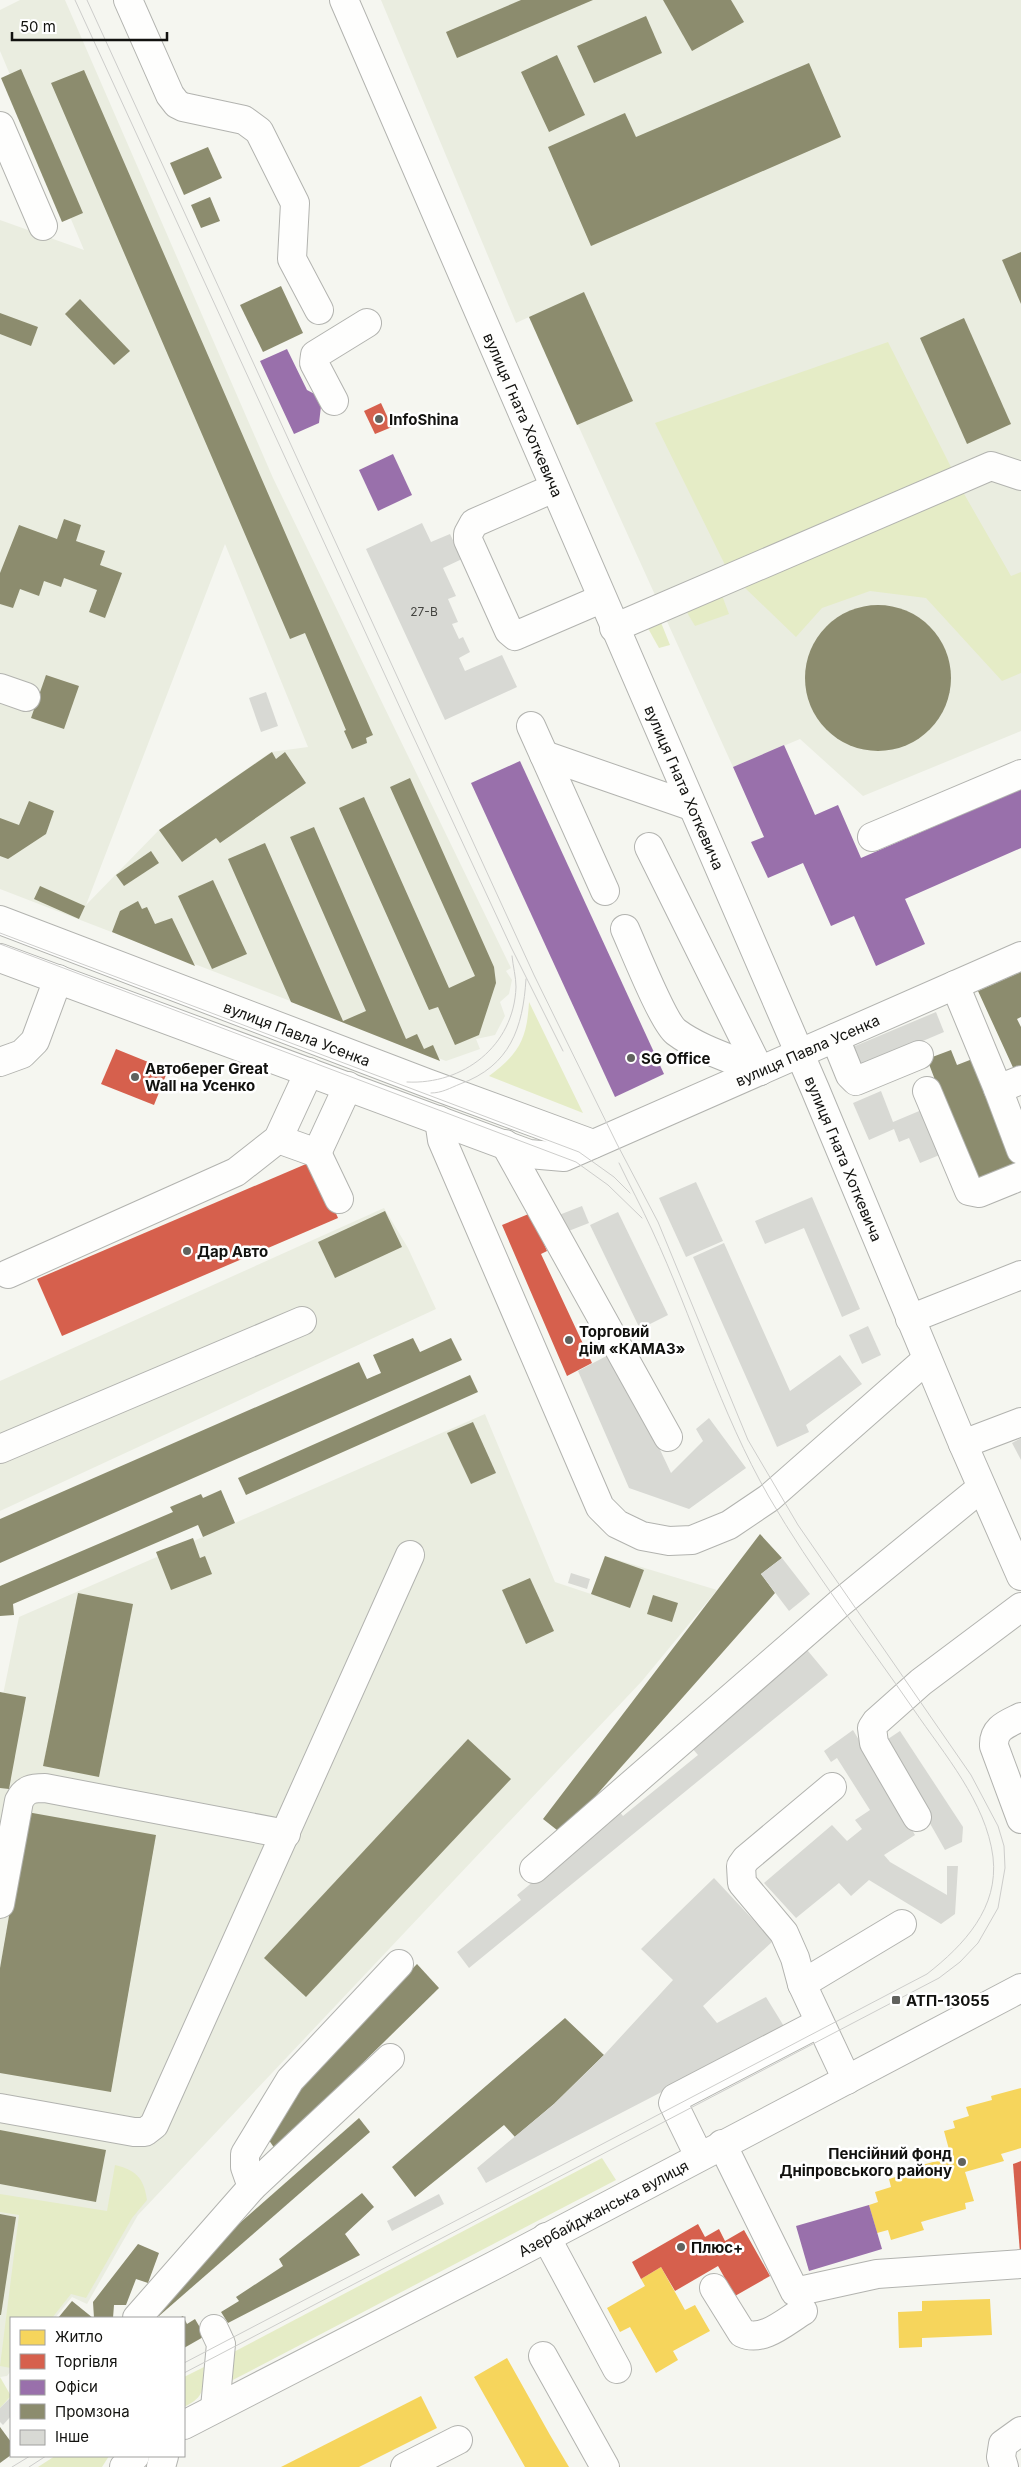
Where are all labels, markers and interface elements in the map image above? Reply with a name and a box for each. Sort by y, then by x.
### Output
scale bar [12,10,168,42]
text: 50 m [20,17,56,36]
street label: вулиця Гната Хоткевича [480,330,567,500]
place label: InfoShina [389,410,459,429]
marker: InfoShina [373,413,385,425]
house number: 27-В [410,604,438,619]
street label: вулиця Гната Хоткевича [641,702,728,873]
street label: вулиця Павла Усенка [221,997,373,1070]
street label: вулиця Павла Усенка [732,1010,882,1090]
place label: SG Office [641,1049,711,1068]
marker: SG Office [625,1052,637,1064]
place label: Автоберег Great Wall на Усенко [145,1059,269,1095]
marker: Автоберег Great Wall на Усенко [129,1071,141,1083]
street label: вулиця Гната Хоткевича [801,1073,887,1244]
place label: Дар Авто [197,1242,268,1261]
marker: Дар Авто [181,1245,193,1257]
place label: Торговий дім «КАМАЗ» [579,1322,686,1358]
marker: Торговий дім «КАМАЗ» [563,1334,575,1346]
place label: АТП-13055 [906,1991,990,2010]
marker: АТП-13055 [890,1994,902,2006]
place label: Пенсійний фонд Дніпровського району [779,2144,952,2180]
street label: Азербайджанська вулиця [515,2155,691,2261]
marker: Пенсійний фонд Дніпровського району [956,2156,968,2168]
place label: Плюс+ [691,2238,743,2257]
marker: Плюс+ [675,2241,687,2253]
legend [10,2317,185,2457]
text: Житло [55,2327,103,2346]
text: Торгівля [55,2352,118,2371]
text: Офіси [55,2377,98,2396]
text: Промзона [55,2402,130,2421]
text: Інше [55,2427,89,2446]

